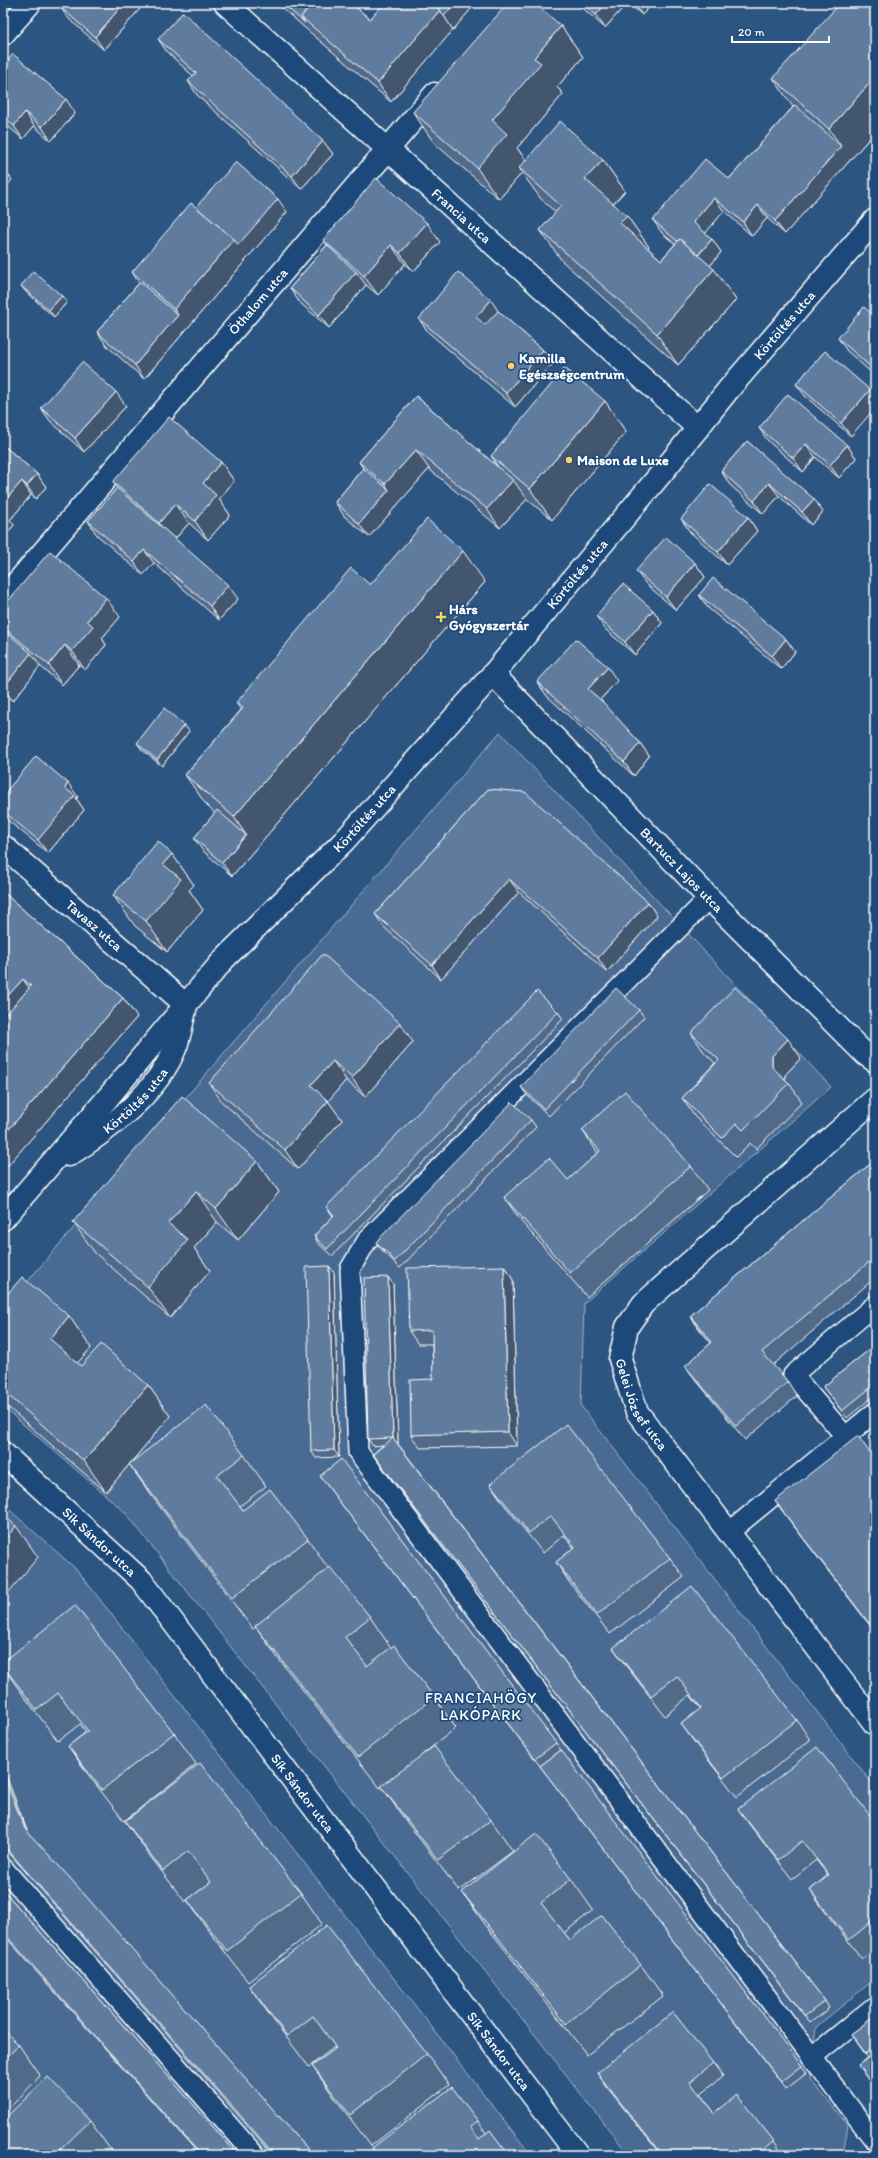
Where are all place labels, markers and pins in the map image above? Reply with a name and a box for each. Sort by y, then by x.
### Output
place label: Kamilla Egészségcentrum [519,350,625,383]
marker: Kamilla Egészségcentrum [506,361,516,371]
place label: Maison de Luxe [577,452,669,469]
marker: Maison de Luxe [564,455,574,465]
place label: Hárs Gyógyszertár [449,601,530,634]
marker: Hárs Gyógyszertár [436,612,446,622]

